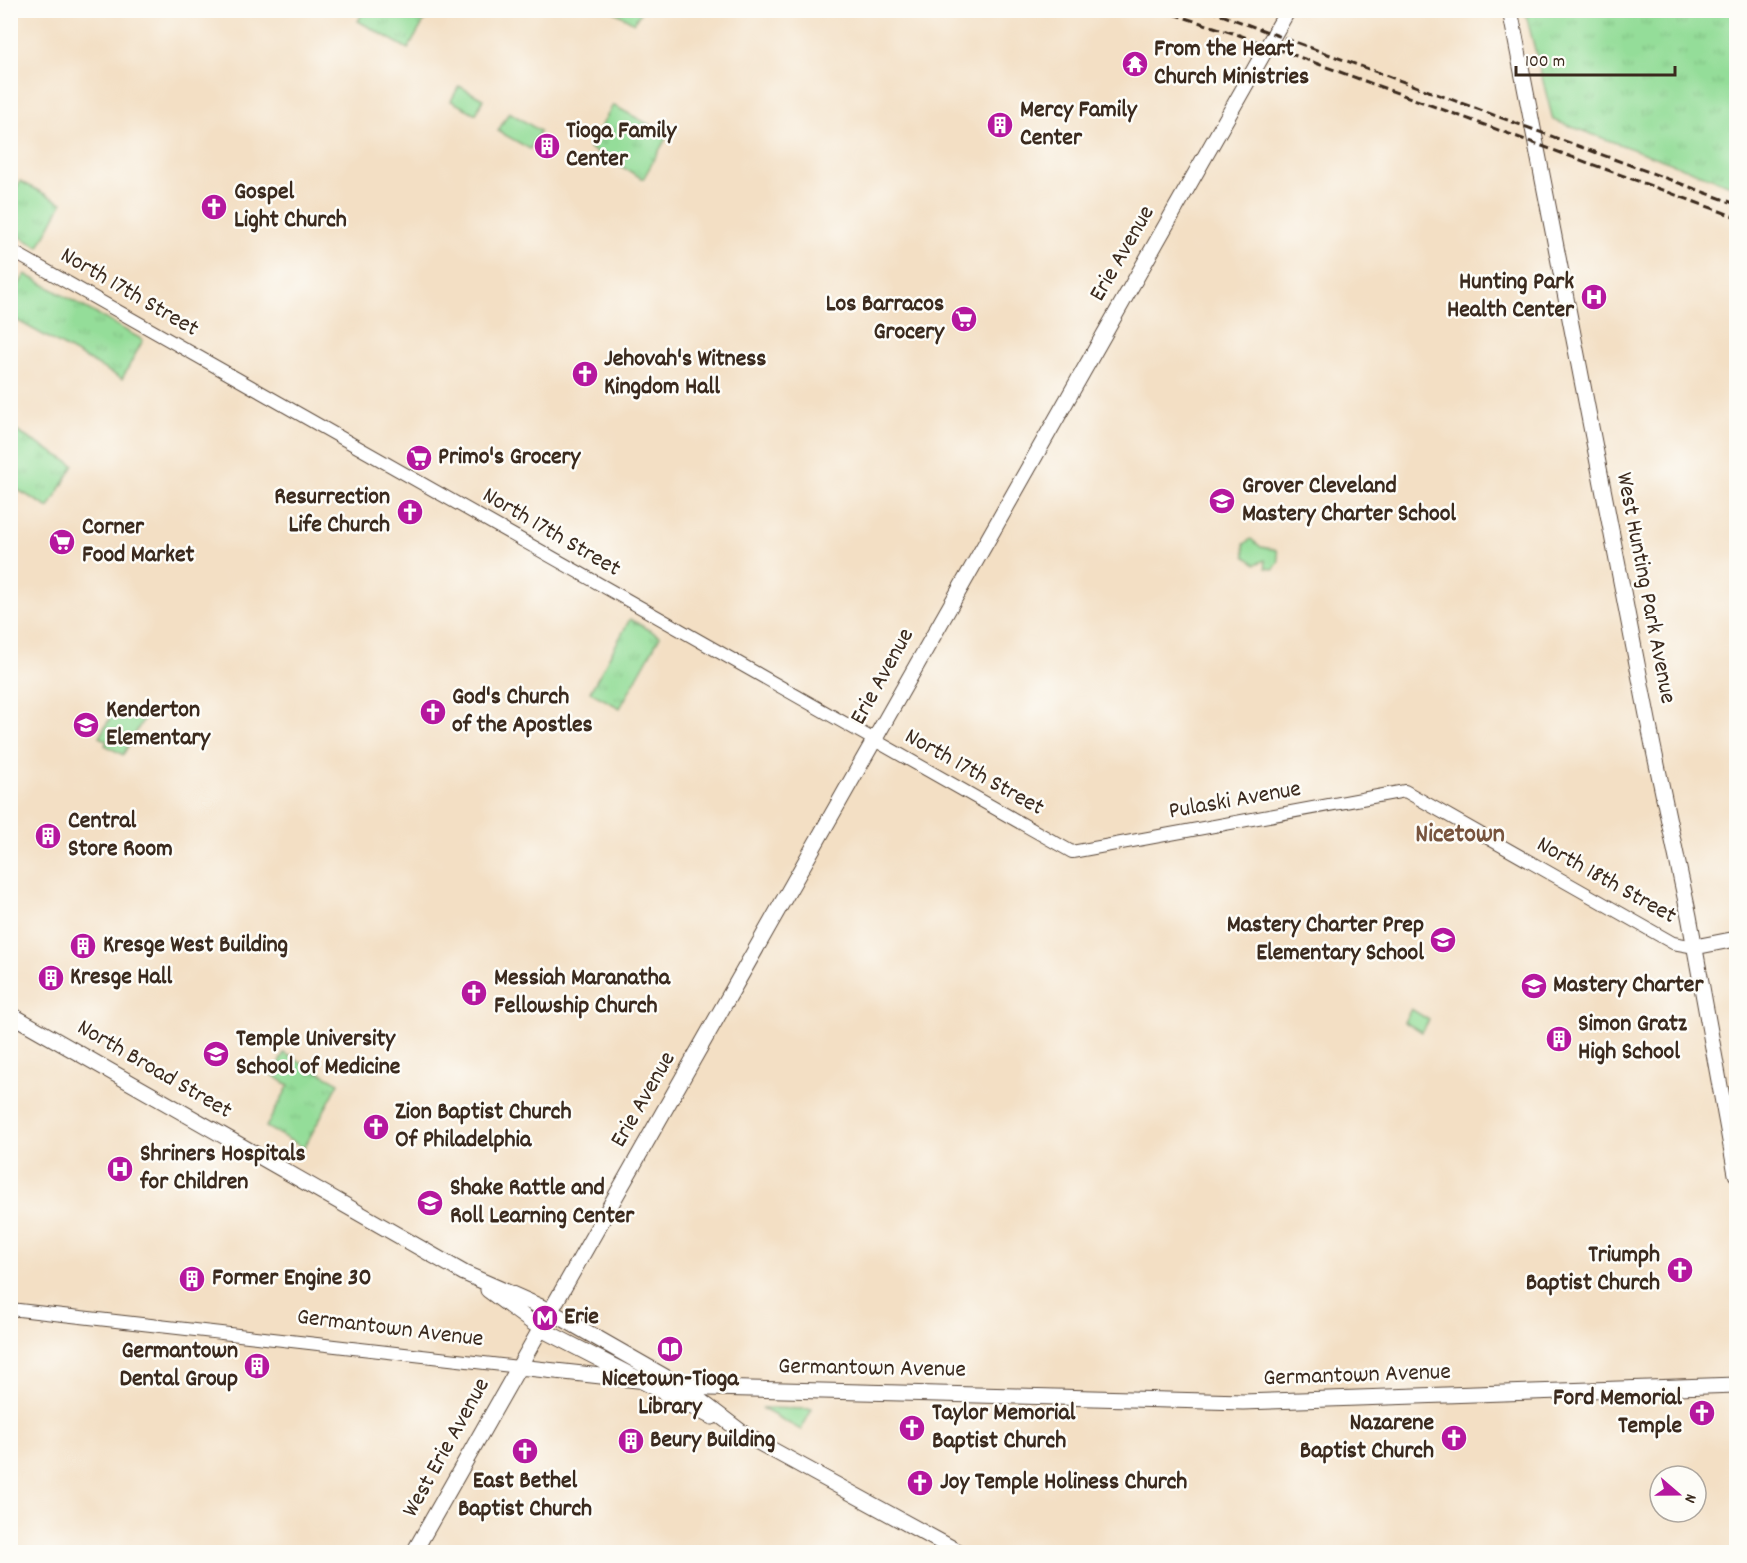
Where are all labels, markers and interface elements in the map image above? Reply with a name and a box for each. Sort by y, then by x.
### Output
place label: From the Heart Church Ministries [1154,33,1309,95]
scale bar [1516,39,1675,77]
temple icon: From the Heart Church Ministries [1120,49,1150,79]
text: 100 m [1525,50,1565,75]
place label: Mercy Family Center [1020,94,1138,156]
building icon: Mercy Family Center [985,110,1015,140]
place label: Tioga Family Center [566,115,677,177]
building icon: Tioga Family Center [532,131,562,161]
place label: Gospel Light Church [234,176,347,238]
church icon: Gospel Light Church [199,192,229,222]
street label: Erie Avenue [1082,200,1164,308]
street label: North 17th Street [53,240,205,347]
place label: Hunting Park Health Center [1447,266,1575,328]
hospital icon: Hunting Park Health Center [1579,282,1609,312]
place label: Los Barracos Grocery [826,288,945,350]
supermarket icon: Los Barracos Grocery [949,304,979,334]
place label: Jehovah's Witness Kingdom Hall [604,343,766,405]
church icon: Jehovah's Witness Kingdom Hall [570,359,600,389]
place label: Primo's Grocery [438,441,582,475]
supermarket icon: Primo's Grocery [404,443,434,473]
street label: West Hunting Park Avenue [1606,469,1684,707]
place label: Grover Cleveland Mastery Charter School [1242,470,1456,532]
street label: North 17th Street [475,480,627,587]
place label: Resurrection Life Church [274,481,390,543]
school or university icon: Grover Cleveland Mastery Charter School [1207,486,1237,516]
church icon: Resurrection Life Church [395,497,425,527]
place label: Corner Food Market [82,511,194,573]
supermarket icon: Corner Food Market [47,527,77,557]
street label: Erie Avenue [842,622,924,732]
place label: God's Church of the Apostles [452,681,593,743]
place label: Kenderton Elementary [106,694,211,756]
church icon: God's Church of the Apostles [418,697,448,727]
school or university icon: Kenderton Elementary [71,710,101,740]
street label: North 17th Street [898,721,1050,825]
street label: Pulaski Avenue [1166,773,1304,829]
place label: Central Store Room [68,805,173,867]
district label: Nicetown [1415,817,1505,854]
building icon: Central Store Room [33,821,63,851]
street label: North 18th Street [1530,828,1682,934]
place label: Mastery Charter Prep Elementary School [1227,909,1424,971]
school or university icon: Mastery Charter Prep Elementary School [1428,925,1458,955]
place label: Kresge West Building [103,929,288,963]
building icon: Kresge West Building [68,931,98,961]
place label: Kresge Hall [70,961,172,995]
place label: Messiah Maranatha Fellowship Church [494,962,671,1024]
building icon: Kresge Hall [36,963,66,993]
place label: Mastery Charter [1553,969,1704,1003]
school or university icon: Mastery Charter [1519,971,1549,1001]
church icon: Messiah Maranatha Fellowship Church [459,978,489,1008]
place label: Simon Gratz High School [1578,1008,1688,1070]
street label: North Broad Street [70,1012,238,1128]
place label: Temple University School of Medicine [236,1023,401,1085]
building icon: Simon Gratz High School [1544,1024,1574,1054]
school or university icon: Temple University School of Medicine [201,1039,231,1069]
street label: Erie Avenue [603,1046,685,1154]
place label: Zion Baptist Church Of Philadelphia [395,1096,571,1158]
church icon: Zion Baptist Church Of Philadelphia [361,1112,391,1142]
place label: Shriners Hospitals for Children [139,1138,305,1200]
hospital icon: Shriners Hospitals for Children [105,1154,135,1184]
place label: Shake Rattle and Roll Learning Center [450,1172,635,1234]
school or university icon: Shake Rattle and Roll Learning Center [415,1188,445,1218]
place label: Triumph Baptist Church [1526,1239,1660,1301]
church icon: Triumph Baptist Church [1665,1255,1695,1285]
place label: Former Engine 30 [212,1262,372,1296]
building icon: Former Engine 30 [177,1264,207,1294]
street label: Germantown Avenue [295,1301,485,1357]
place label: Erie [564,1301,599,1335]
metro station icon: Erie [530,1303,560,1333]
library icon: Nicetown-Tioga Library [655,1334,685,1364]
place label: Germantown Dental Group [120,1335,238,1397]
street label: Germantown Avenue [778,1350,966,1388]
building icon: Germantown Dental Group [242,1351,272,1381]
street label: Germantown Avenue [1263,1356,1451,1396]
place label: Nicetown-Tioga Library [601,1363,739,1425]
street label: West Erie Avenue [395,1372,499,1524]
place label: Ford Memorial Temple [1553,1382,1682,1444]
place label: Taylor Memorial Baptist Church [932,1397,1076,1459]
church icon: Ford Memorial Temple [1687,1398,1717,1428]
place label: Nazarene Baptist Church [1300,1407,1434,1469]
church icon: Taylor Memorial Baptist Church [897,1413,927,1443]
church icon: Nazarene Baptist Church [1439,1423,1469,1453]
place label: Beury Building [650,1424,775,1458]
building icon: Beury Building [616,1426,646,1456]
church icon: East Bethel Baptist Church [510,1436,540,1466]
north arrow [1648,1464,1708,1524]
place label: East Bethel Baptist Church [458,1465,592,1527]
place label: Joy Temple Holiness Church [940,1466,1187,1500]
church icon: Joy Temple Holiness Church [905,1468,935,1498]
text: N [1678,1491,1702,1506]

